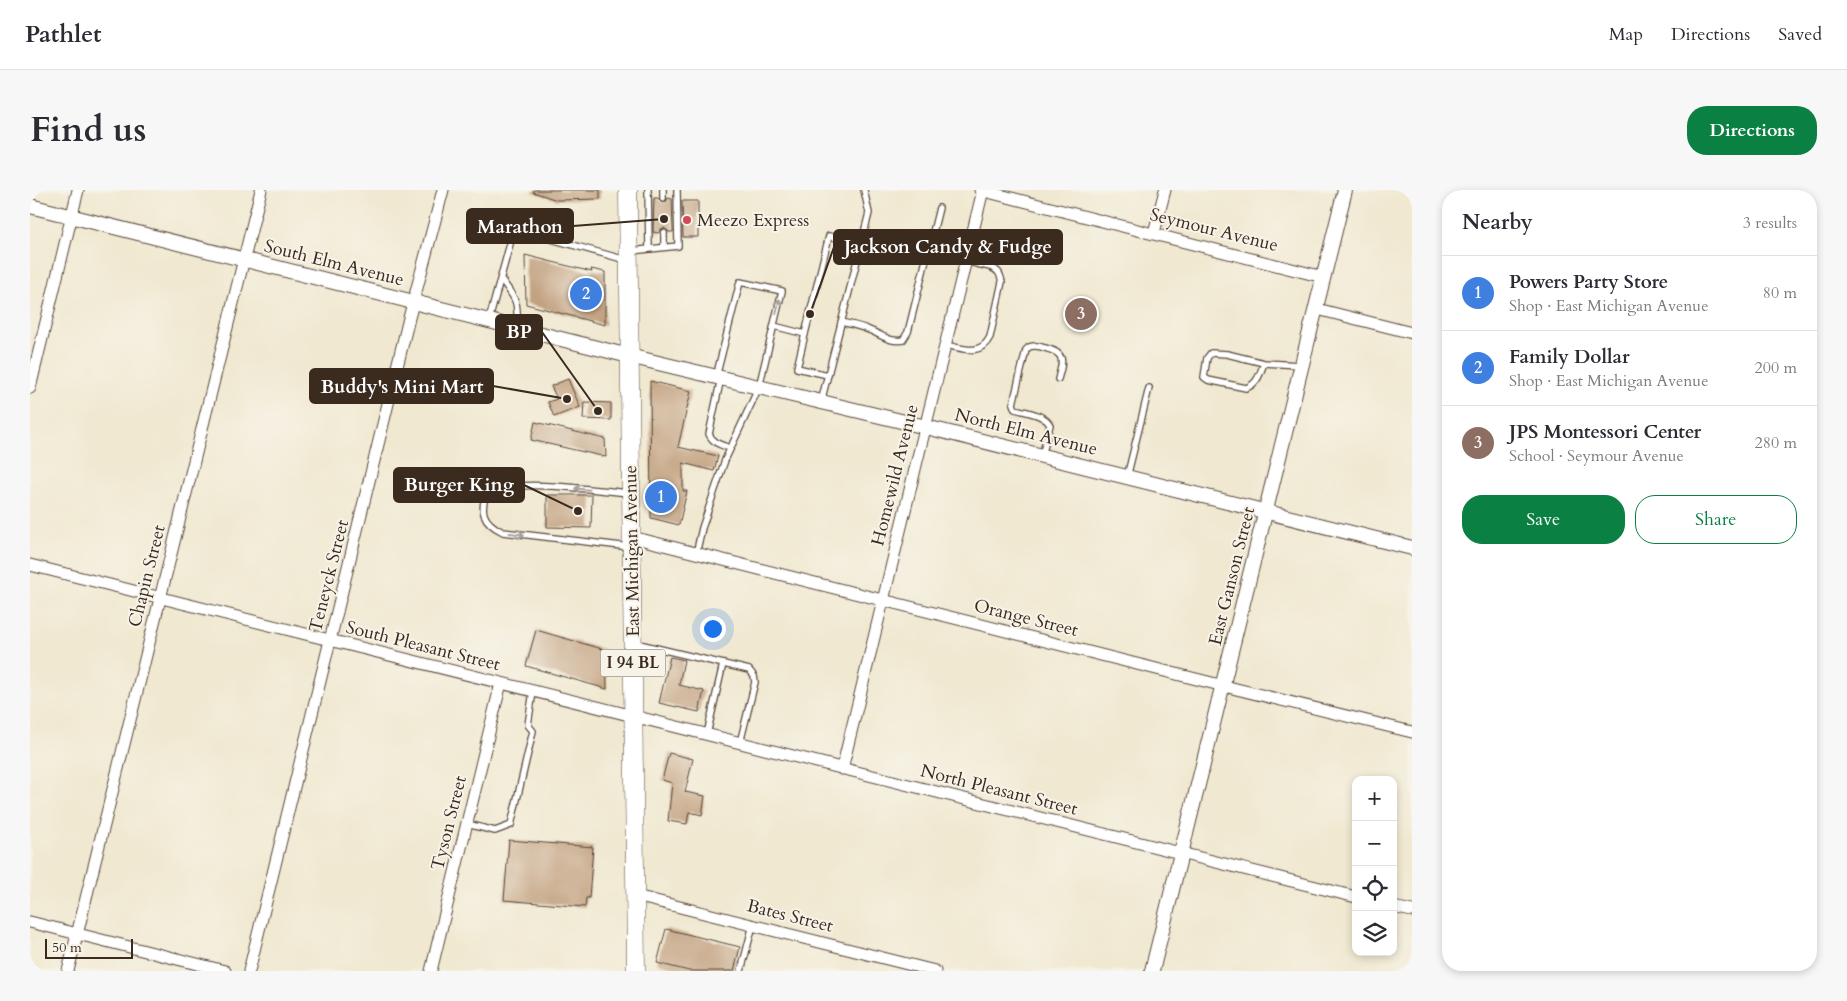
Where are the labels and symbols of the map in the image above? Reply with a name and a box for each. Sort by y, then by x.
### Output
street label: Seymour Avenue [1147,202,1281,258]
place label: Meezo Express [697,208,809,233]
callout: Marathon [467,209,573,243]
text: Marathon [477,214,564,240]
marker: Meezo Express [681,214,693,226]
callout: Jackson Candy & Fudge [834,230,1062,264]
street label: South Elm Avenue [262,234,406,292]
text: Jackson Candy & Fudge [841,234,1052,260]
pin: 2 [570,275,602,313]
pin: 3 [1065,295,1097,333]
one-way arrow [774,298,784,314]
callout: BP [496,315,542,349]
text: BP [506,319,532,345]
callout: Buddy's Mini Mart [310,369,493,403]
text: Buddy's Mini Mart [321,374,484,400]
street label: Homewild Avenue [865,402,925,548]
street label: North Elm Avenue [952,402,1100,462]
street label: East Michigan Avenue [618,465,646,637]
callout: Burger King [394,468,524,502]
text: Burger King [404,472,515,498]
pin: 1 [645,478,677,516]
one-way arrow [575,484,591,494]
street label: East Ganson Street [1203,504,1261,648]
street label: Teneyck Street [303,517,355,635]
street label: Chapin Street [122,522,172,630]
one-way arrow [509,529,525,539]
street label: Orange Street [971,593,1081,643]
street label: South Pleasant Street [343,615,503,677]
your location [700,616,726,642]
road number: I 94 BL [600,649,666,676]
street label: North Pleasant Street [918,758,1080,822]
street label: Tyson Street [425,773,473,873]
street label: Bates Street [744,893,836,939]
scale bar [45,936,132,959]

